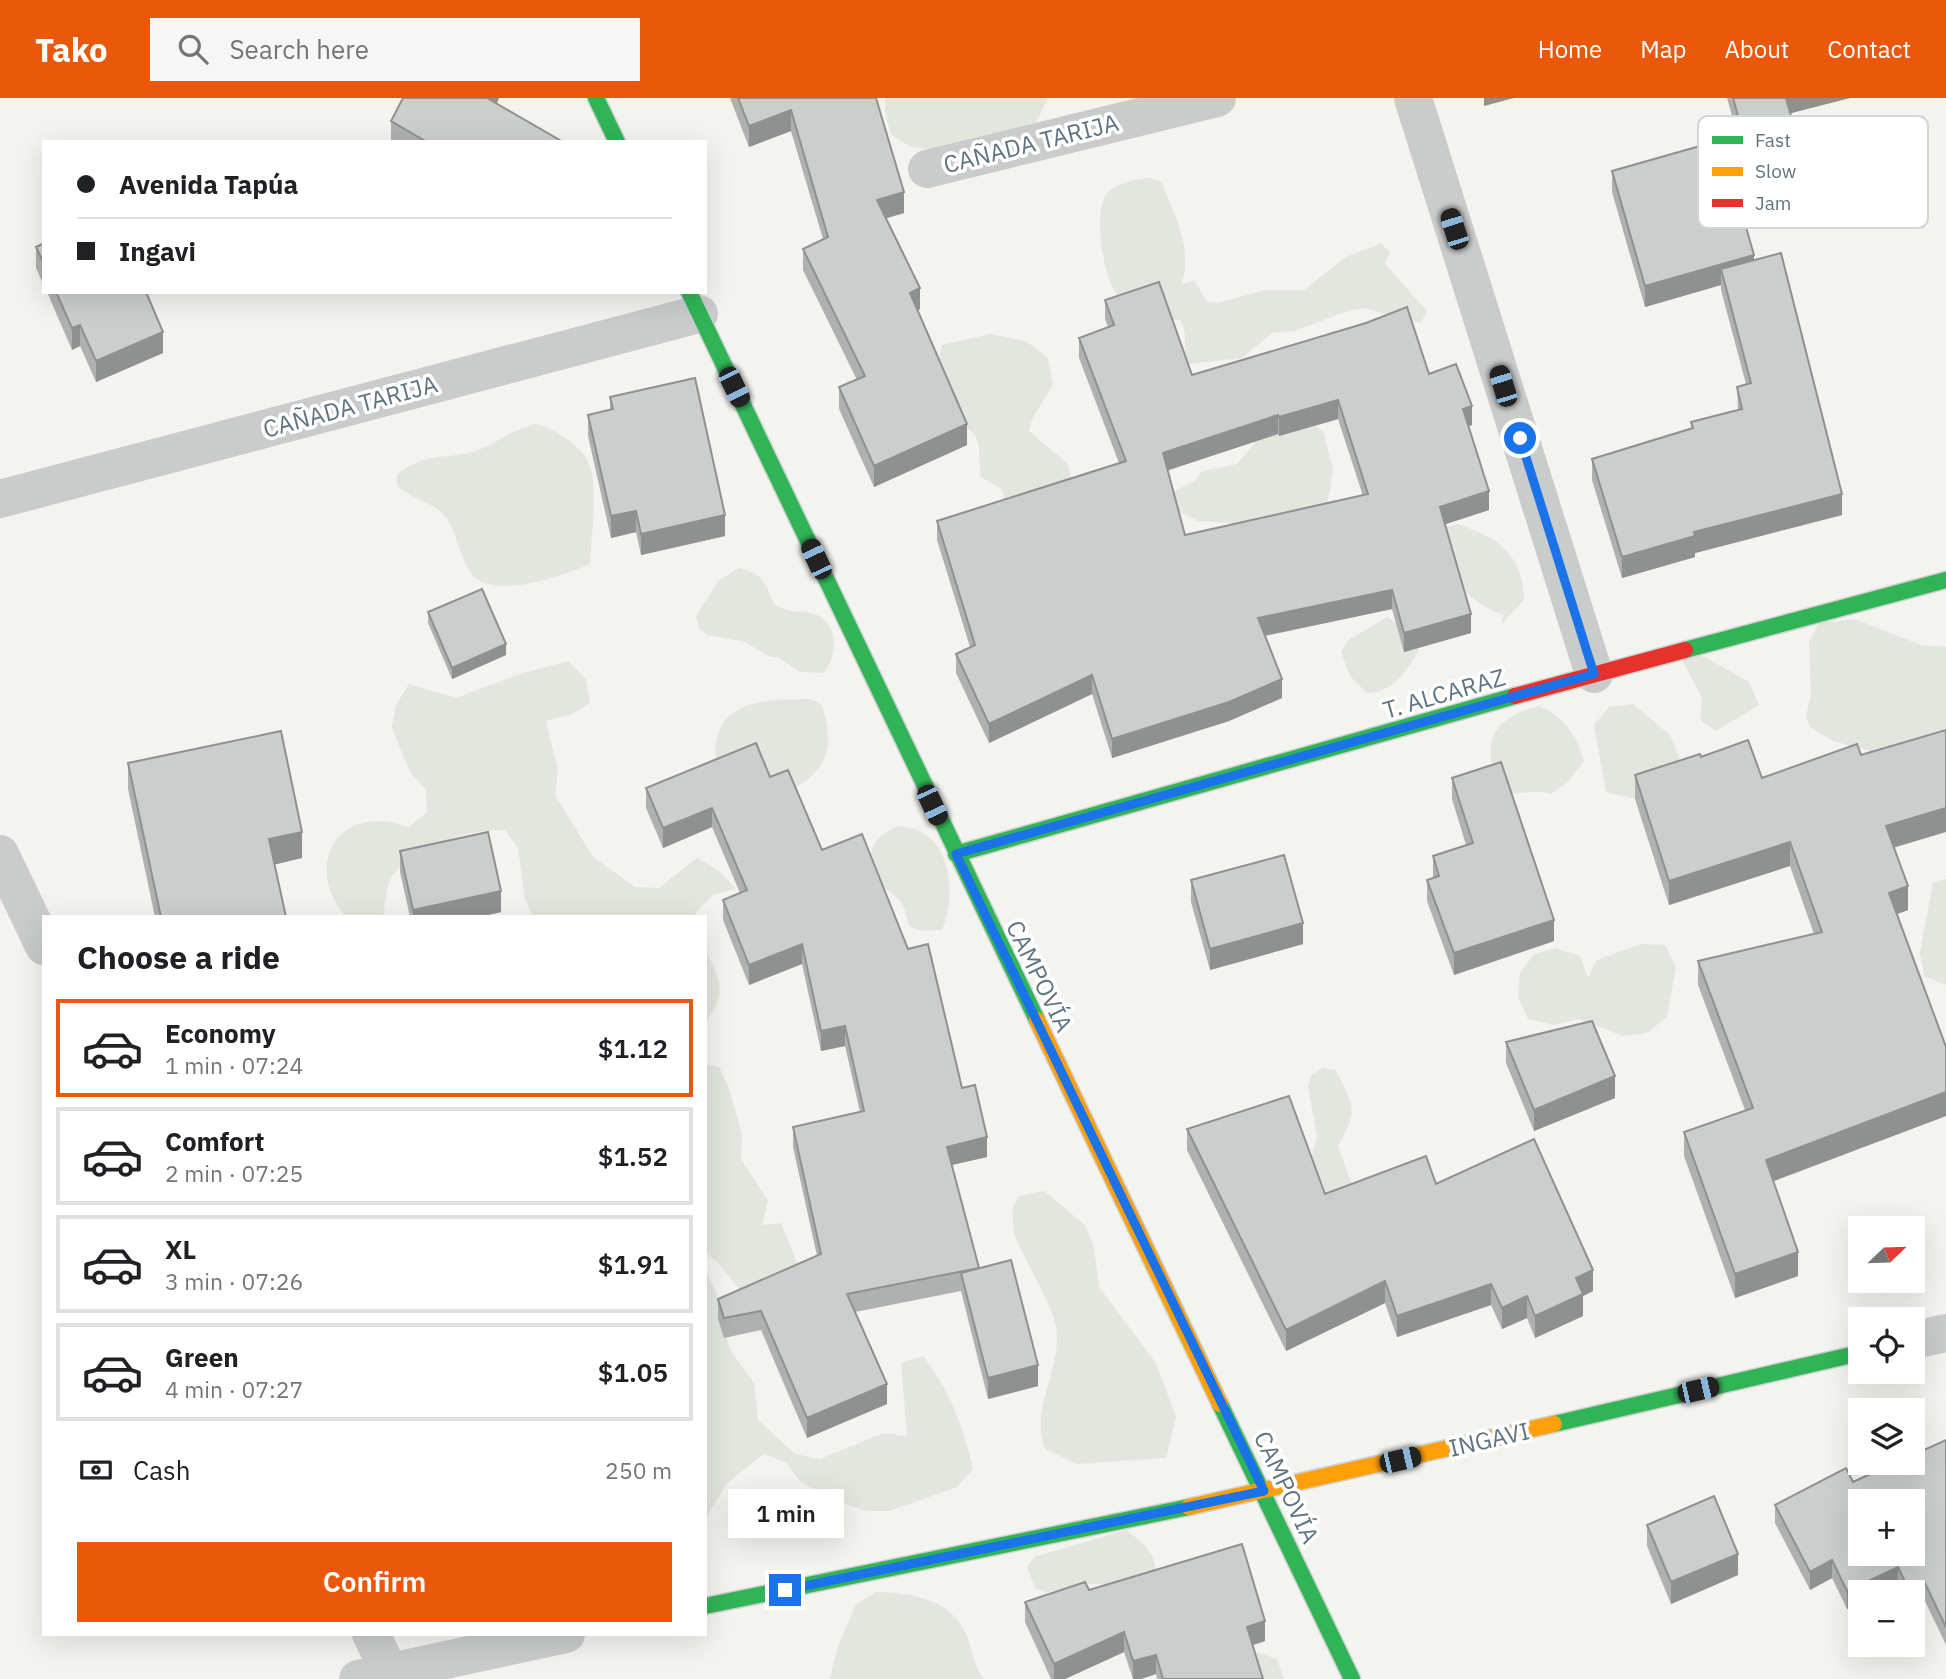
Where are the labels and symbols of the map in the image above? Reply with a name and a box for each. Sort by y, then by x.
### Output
street label: CAÑADA TARIJA [940,106,1122,180]
legend [1698,116,1928,228]
text: Fast [1755,128,1791,152]
text: Slow [1755,159,1796,183]
text: Jam [1755,191,1791,215]
car [1438,206,1471,252]
car [1487,363,1520,409]
car [716,364,753,410]
street label: CAÑADA TARIJA [259,367,441,445]
route start [1504,422,1536,454]
car [798,536,835,582]
street label: T. ALCARAZ [1379,660,1509,726]
car [914,782,951,828]
street label: CAMPOVÍA [999,915,1081,1037]
north arrow [1848,1216,1925,1293]
car [1676,1375,1721,1405]
street label: INGAVI [1446,1414,1532,1464]
street label: CAMPOVÍA [1247,1426,1327,1548]
car [1378,1445,1423,1475]
callout: 1 min [727,1488,843,1538]
route end [769,1574,801,1606]

